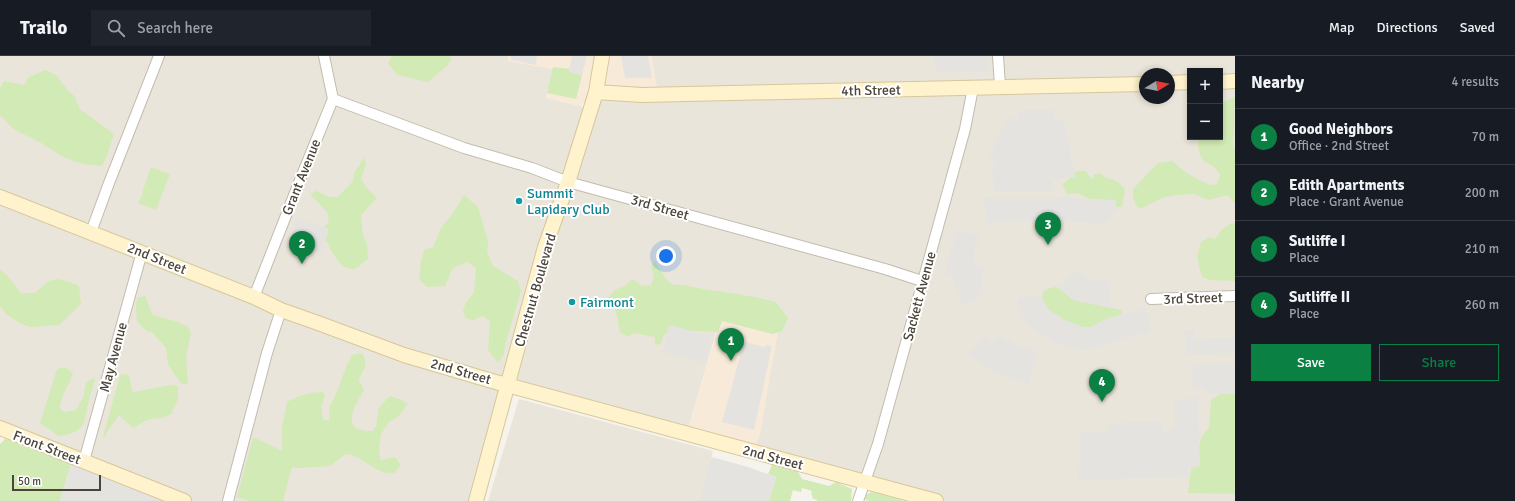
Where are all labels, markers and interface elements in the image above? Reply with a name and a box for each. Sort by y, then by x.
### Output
search box [91,10,371,46]
text: Trailo [20,16,67,40]
icon: search [105,17,127,39]
text: Search here [137,19,213,37]
text: Map [1329,19,1355,36]
text: Directions [1377,19,1438,36]
text: Saved [1460,19,1495,36]
north arrow [1139,68,1175,104]
map controls [1187,68,1223,140]
button: + [1187,68,1223,104]
text: Nearby [1251,72,1304,93]
text: 4 results [1451,74,1499,90]
street label: 4th Street [841,81,901,100]
button: − [1187,104,1223,140]
text: Good Neighbors [1289,120,1393,138]
text: 1 [1260,129,1268,145]
text: 70 m [1472,129,1499,145]
street label: Grant Avenue [278,137,324,218]
text: Office · 2nd Street [1289,138,1389,154]
text: Edith Apartments [1289,176,1405,194]
place label: Summit Lapidary Club [527,185,610,218]
text: 2 [1260,185,1268,201]
text: 200 m [1465,185,1499,201]
street label: 3rd Street [629,191,691,224]
text: Place · Grant Avenue [1289,194,1404,210]
marker: Summit Lapidary Club [514,196,524,206]
pin: 3 [1035,212,1061,245]
pin: 2 [289,231,315,264]
street label: Chestnut Boulevard [511,231,560,349]
text: Sutliffe I [1289,232,1346,250]
street label: 2nd Street [125,239,189,278]
text: 3 [1260,241,1268,257]
text: 210 m [1465,241,1499,257]
your location [656,246,676,266]
street label: Sackett Avenue [899,250,940,343]
text: Place [1289,250,1319,266]
text: Sutliffe II [1289,288,1350,306]
street label: 3rd Street [1163,289,1223,308]
place label: Fairmont [580,294,634,311]
marker: Fairmont [567,297,577,307]
text: 4 [1260,297,1268,313]
text: 260 m [1465,297,1499,313]
text: Place [1289,306,1319,322]
street label: May Avenue [96,320,131,394]
pin: 1 [718,328,744,361]
button: Save [1251,344,1371,381]
button: Share [1379,344,1499,381]
street label: 2nd Street [429,355,493,388]
pin: 4 [1089,369,1115,402]
street label: Front Street [11,427,83,468]
street label: 2nd Street [741,441,805,474]
scale bar [12,473,101,492]
text: 50 m [18,475,41,488]

